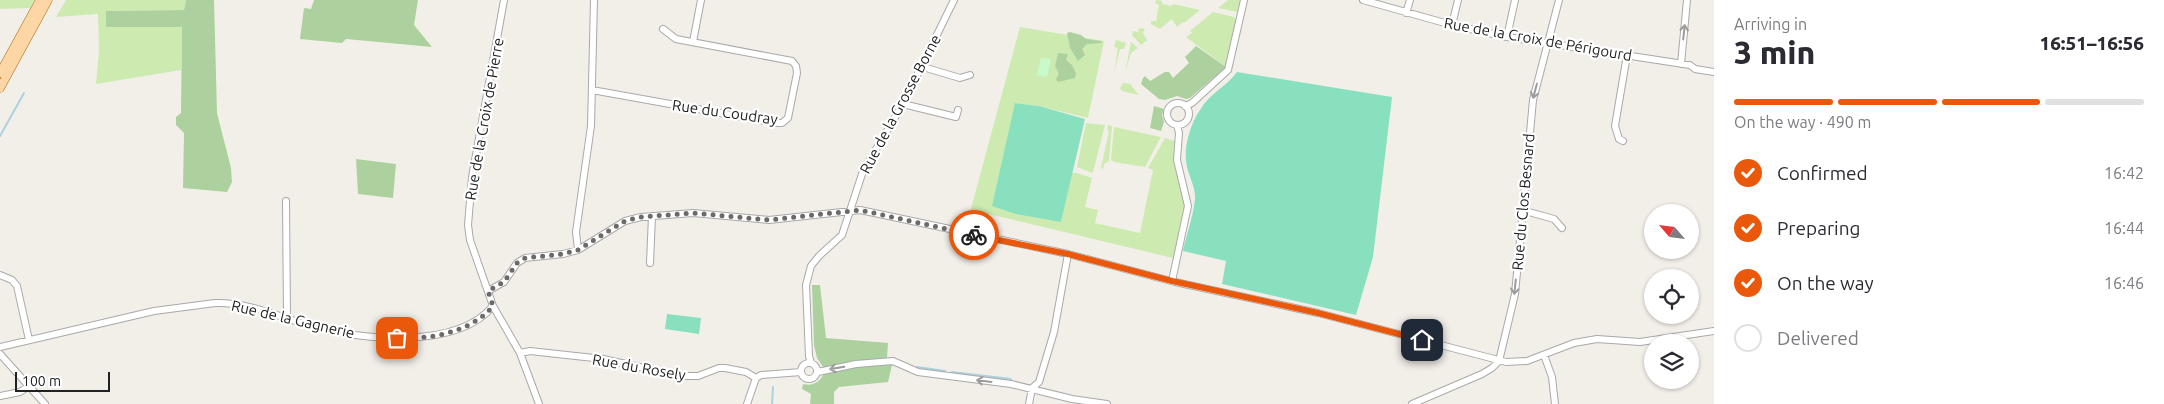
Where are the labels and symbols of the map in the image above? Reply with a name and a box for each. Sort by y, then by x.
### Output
street label: Rue de la Croix de Périgourd [1443,14,1633,64]
one-way arrow [1679,24,1689,40]
street label: Rue de la Grosse Borne [856,31,944,177]
street label: Rue de la Croix de Pierre [461,37,507,201]
one-way arrow [1530,82,1539,98]
street label: Rue du Coudray [671,96,779,128]
street label: Rue du Clos Besnard [1509,133,1537,271]
north arrow [1644,204,1699,259]
courier [949,210,999,260]
one-way arrow [1510,279,1520,295]
street label: Rue de la Gagnerie [230,297,356,341]
pin [376,317,418,359]
pin [1401,319,1443,361]
street label: Rue du Rosely [591,350,687,384]
one-way arrow [829,363,845,373]
scale bar [15,369,110,392]
one-way arrow [977,376,993,386]

